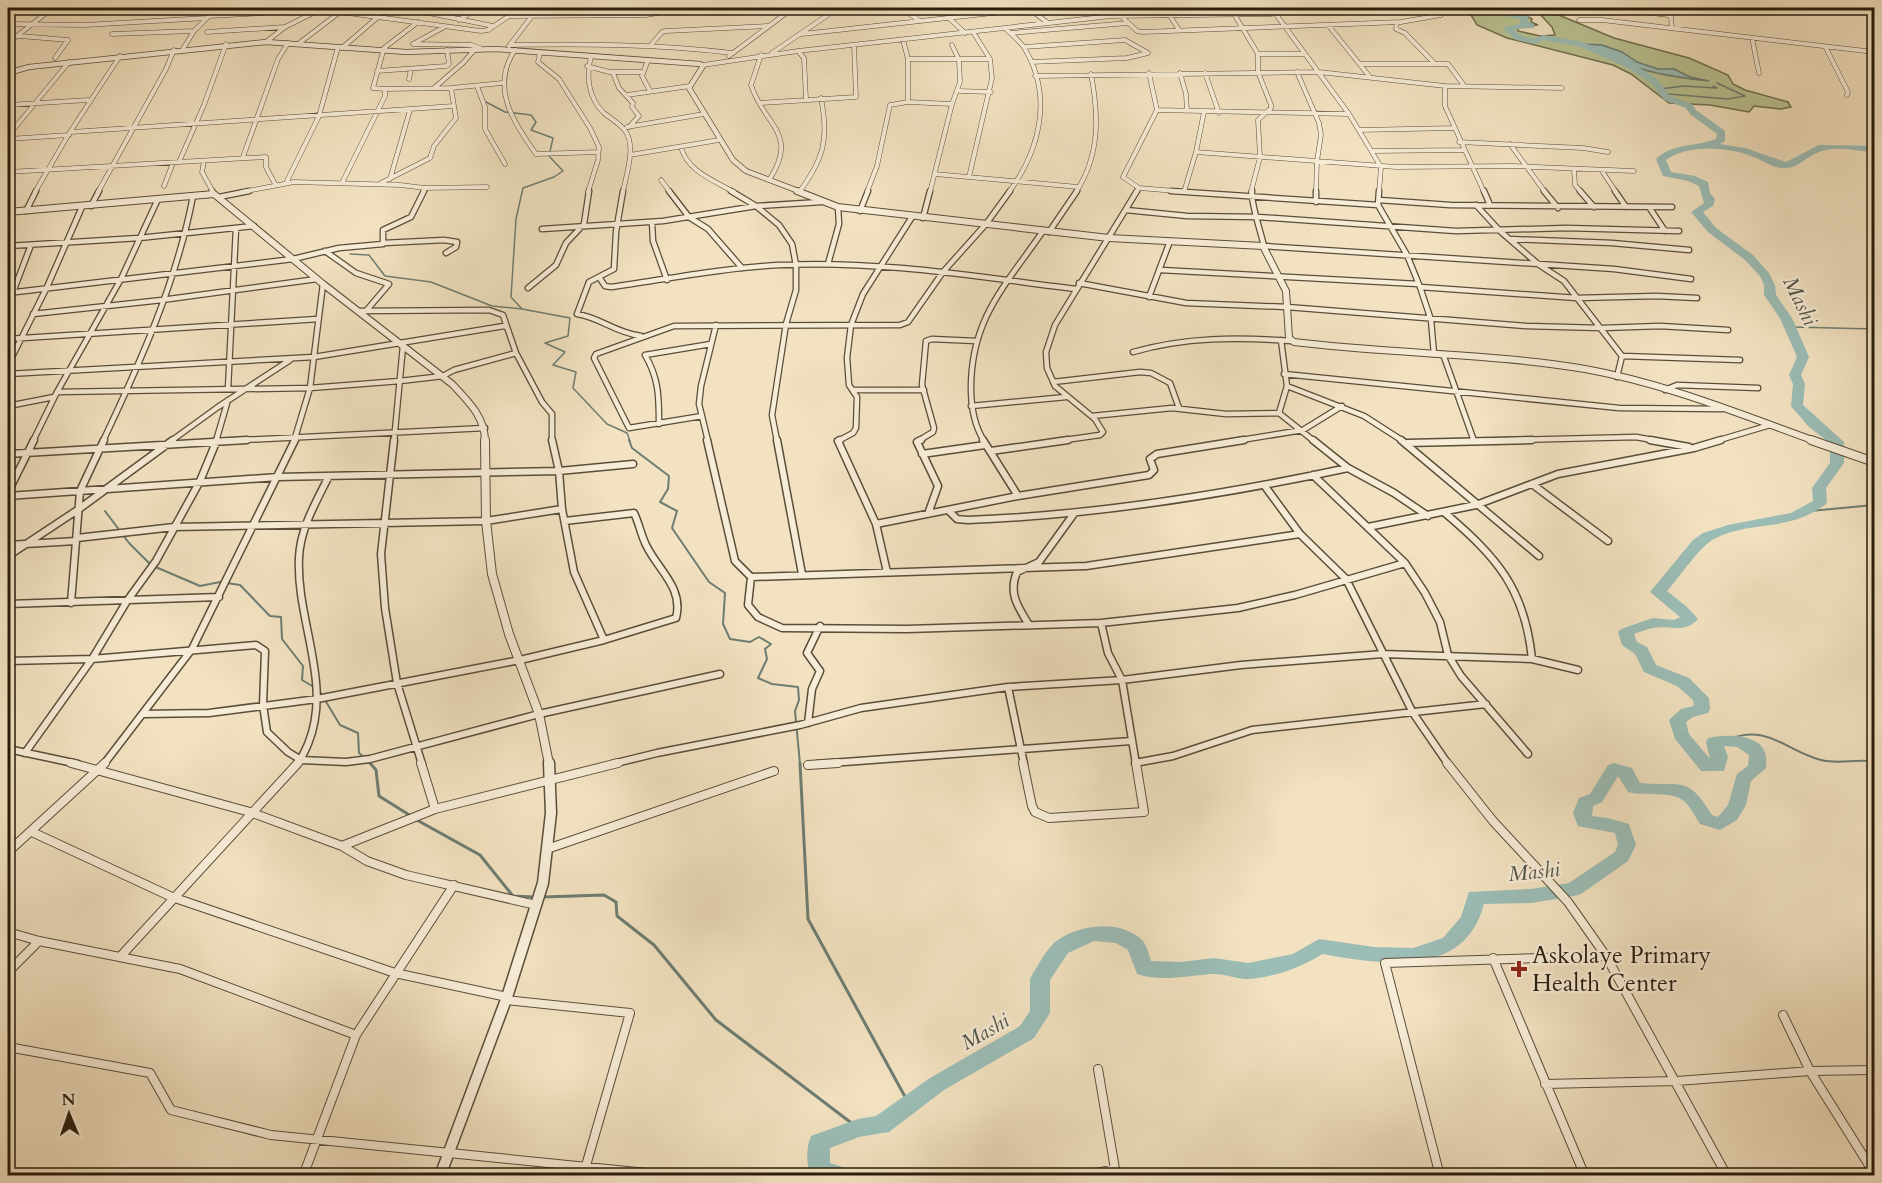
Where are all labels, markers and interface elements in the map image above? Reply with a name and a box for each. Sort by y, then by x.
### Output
water label: Mashi [1776,271,1824,331]
water label: Mashi [1507,855,1561,889]
place label: Askolaye Primary Health Center [1532,939,1712,1000]
marker: Askolaye Primary Health Center [1510,960,1528,978]
water label: Mashi [955,1006,1015,1057]
north arrow [39,1084,99,1144]
text: N [61,1089,76,1111]

